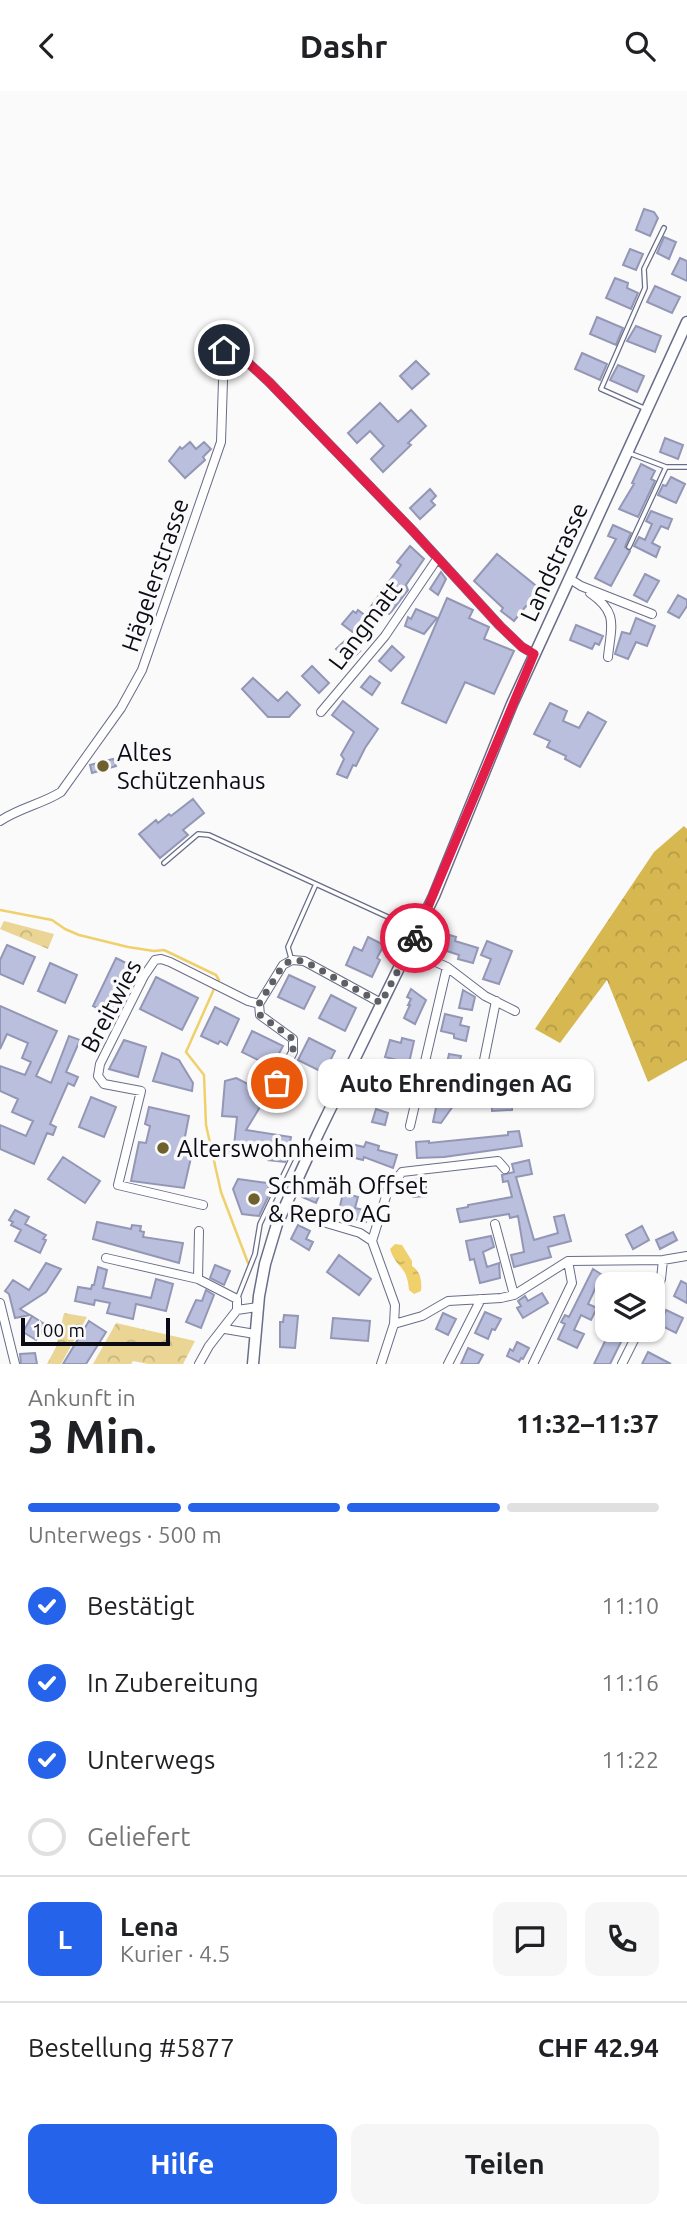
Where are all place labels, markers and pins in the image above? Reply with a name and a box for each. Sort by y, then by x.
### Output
pin [194,320,254,380]
place label: Altes Schützenhaus [117,739,266,794]
marker: Altes Schützenhaus [95,758,111,774]
pin [247,1053,307,1113]
callout: Auto Ehrendingen AG [319,1059,596,1107]
place label: Alterswohnheim [177,1135,355,1162]
marker: Alterswohnheim [155,1140,171,1156]
place label: Schmäh Offset & Repro AG [268,1172,428,1227]
marker: Schmäh Offset & Repro AG [246,1191,262,1207]

